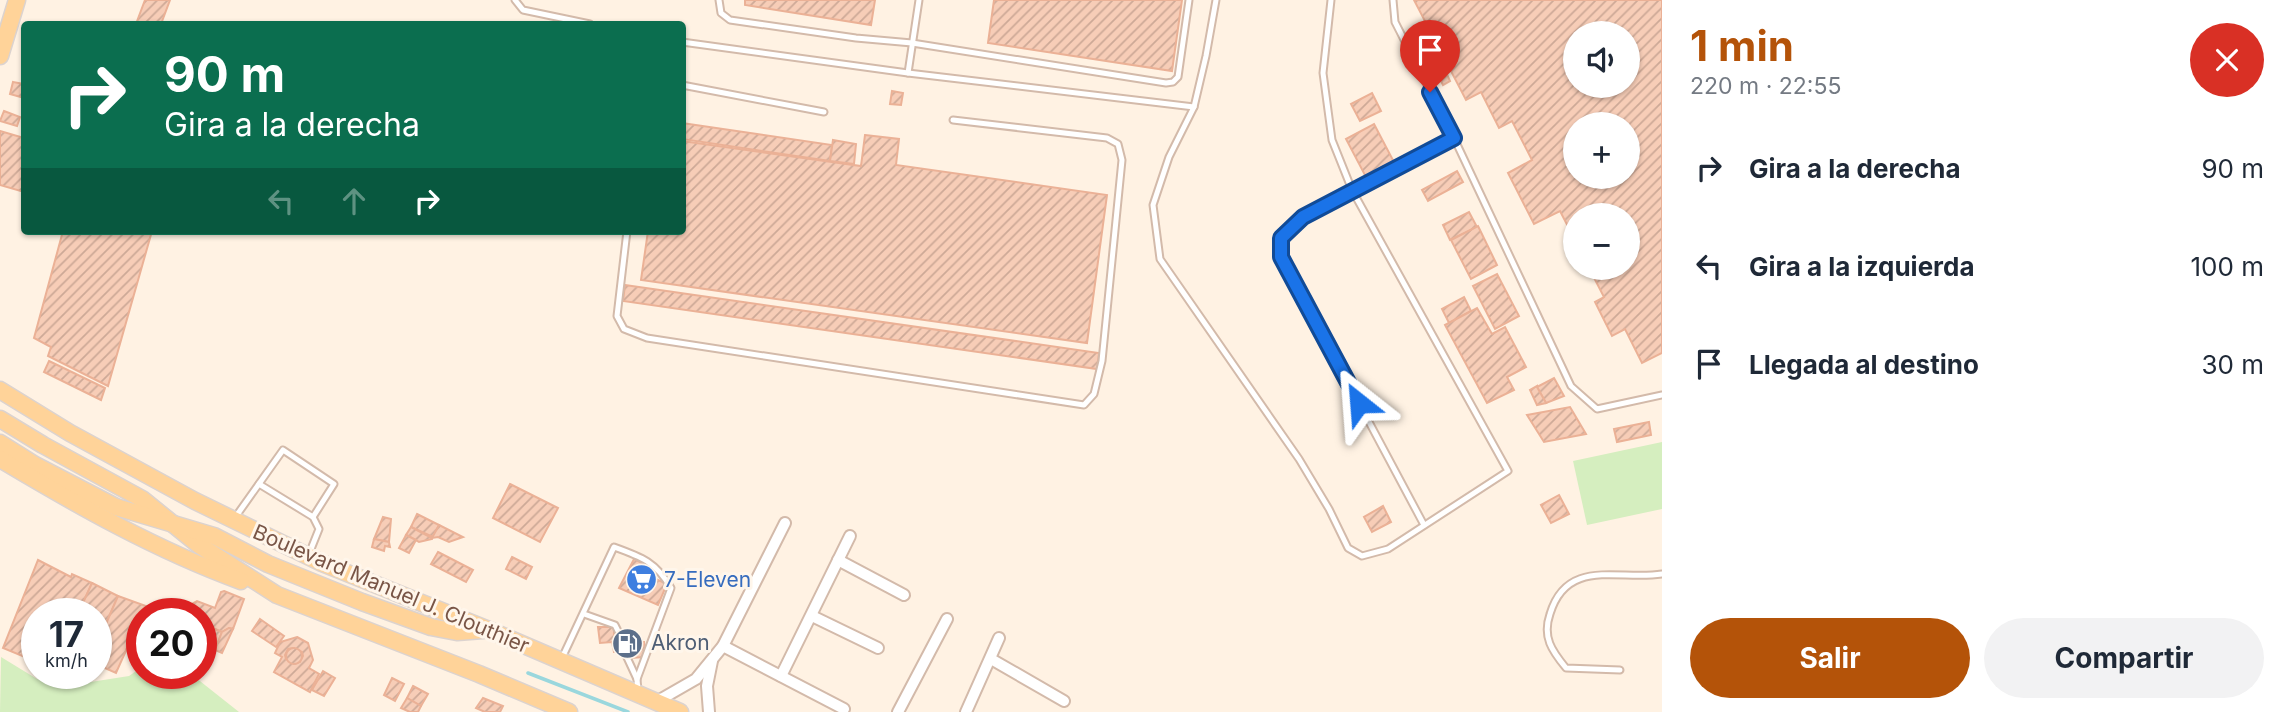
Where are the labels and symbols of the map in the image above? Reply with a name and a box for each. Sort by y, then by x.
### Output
pin [1400,20,1460,92]
position arrow [1322,366,1396,440]
street label: Boulevard Manuel J. Clouthier [249,519,533,658]
supermarket icon: 7-Eleven [624,563,658,597]
place label: 7-Eleven [664,567,751,592]
speed limit sign: 20 [126,598,217,689]
fuel station icon: Akron [611,626,645,660]
place label: Akron [651,630,710,655]

